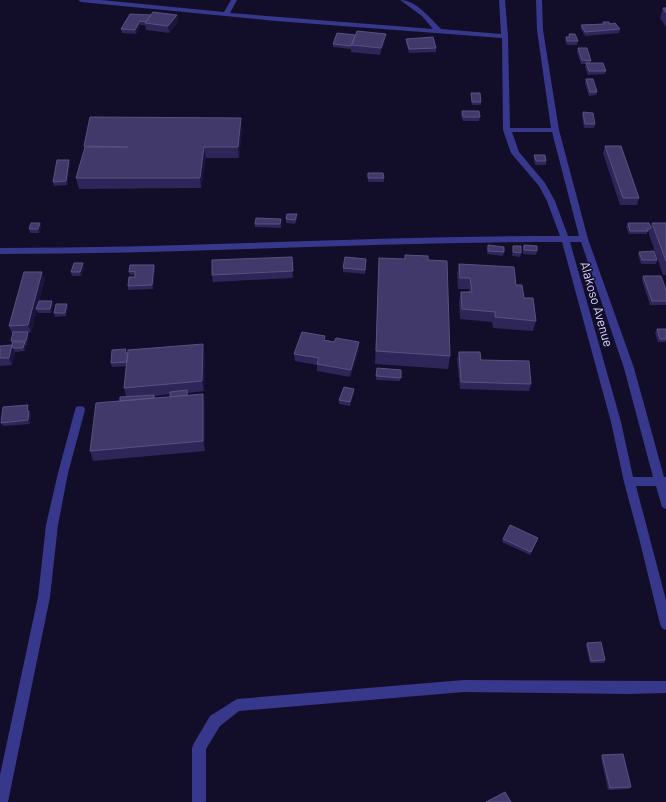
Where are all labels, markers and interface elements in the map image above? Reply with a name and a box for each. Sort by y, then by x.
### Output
street label: Alakoso Avenue [577,259,617,349]

